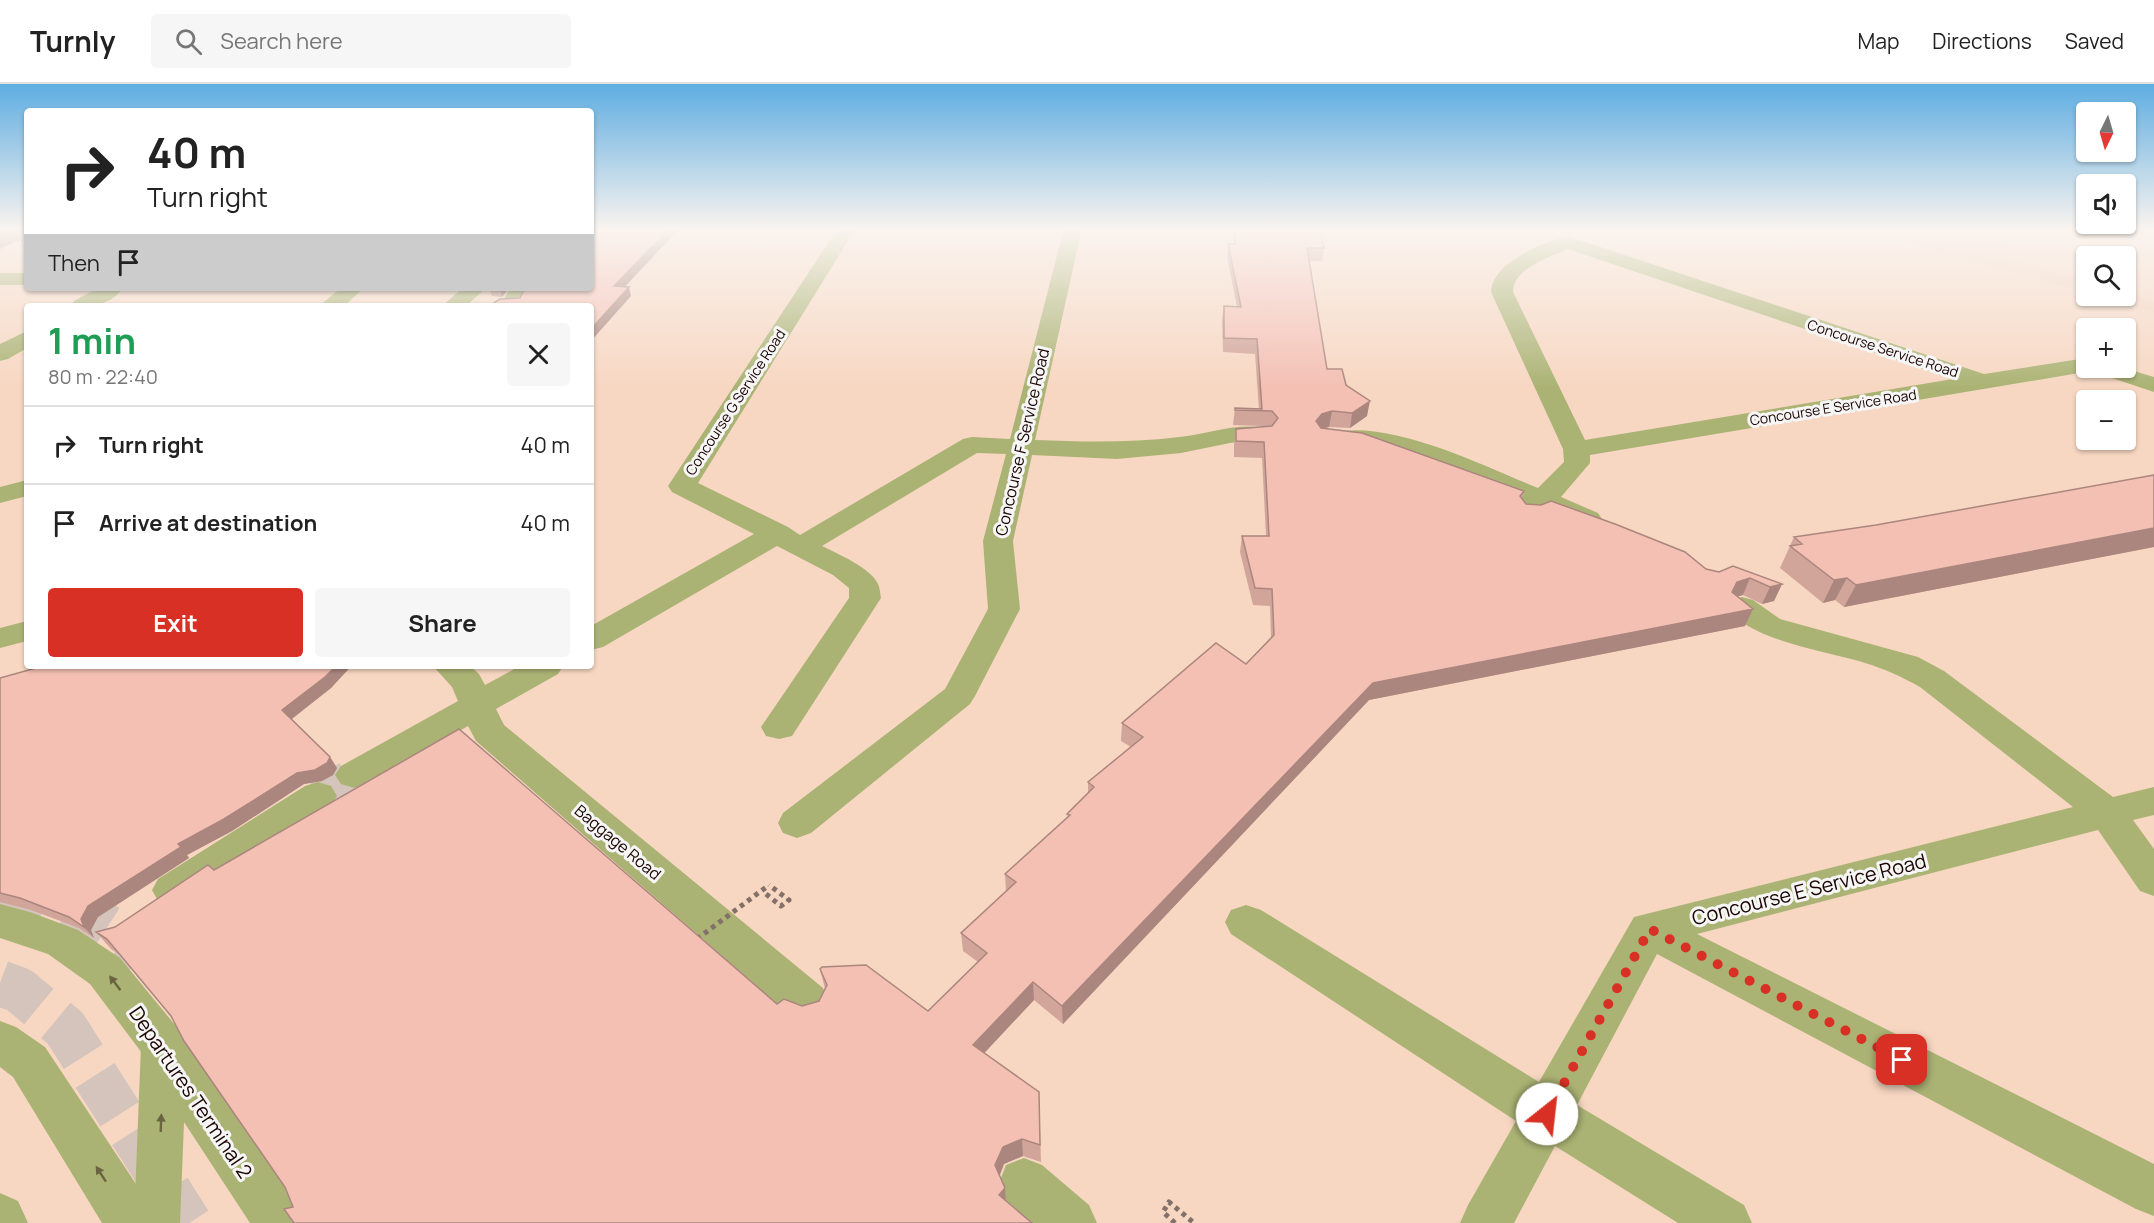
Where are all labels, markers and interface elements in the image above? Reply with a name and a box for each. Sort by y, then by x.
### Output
search box [151,14,571,68]
text: Turnly [30,22,115,60]
icon: search [172,25,205,58]
text: Search here [220,26,343,56]
text: Map [1858,27,1899,55]
text: Directions [1932,27,2032,55]
text: Saved [2065,27,2124,55]
north arrow [2076,102,2136,162]
map controls [2076,102,2136,450]
text: 40 m [147,123,246,181]
icon: right [48,132,126,210]
button: sound [2076,174,2136,234]
text: Turn right [147,178,268,215]
icon: arrive [112,246,145,279]
button: search [2076,246,2136,306]
text: Then [48,248,100,278]
street label: Concourse Service Road [1805,315,1961,381]
text: 1 min [48,316,136,365]
button: + [2076,318,2136,378]
button: close [507,323,570,386]
street label: Concourse G Service Road [681,325,789,479]
street label: Concourse F Service Road [990,346,1054,538]
text: 80 m · 22:40 [48,363,158,390]
street label: Concourse E Service Road [1748,384,1918,430]
button: − [2076,390,2136,450]
icon: right [48,429,81,462]
text: Turn right [99,430,204,460]
text: 40 m [521,430,570,460]
icon: arrive [48,507,81,540]
text: Arrive at destination [99,508,317,538]
text: 40 m [521,508,570,538]
button: Exit [48,588,303,657]
button: Share [315,588,570,657]
street label: Baggage Road [570,799,666,885]
street label: Concourse E Service Road [1689,847,1929,931]
one-way arrow [109,976,121,992]
street label: Departures Terminal 2 [123,1001,259,1183]
pin [1876,1034,1927,1085]
icon: arrive [1885,1043,1918,1076]
position arrow [1515,1082,1579,1146]
one-way arrow [157,1113,166,1132]
one-way arrow [95,1166,106,1182]

